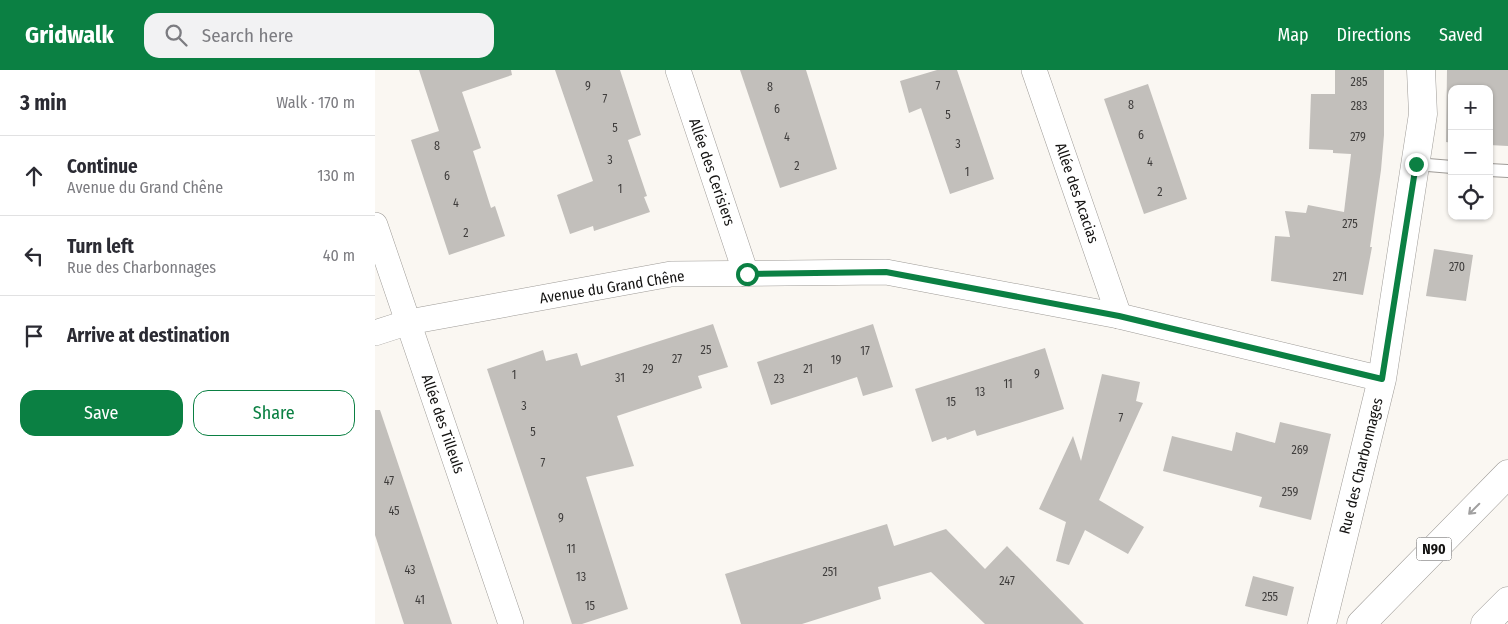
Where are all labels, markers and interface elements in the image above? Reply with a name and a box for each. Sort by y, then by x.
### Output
search box [144,13,494,58]
text: Gridwalk [25,21,114,49]
icon: search [162,21,190,49]
text: Search here [202,24,293,47]
text: Map [1277,24,1309,46]
text: Directions [1337,24,1411,46]
text: Saved [1439,24,1483,46]
house number: 285 [1351,75,1368,89]
house number: 9 [585,79,591,93]
house number: 7 [936,79,941,93]
house number: 8 [767,80,773,94]
map controls [1448,85,1493,220]
button: + [1448,85,1493,130]
text: 3 min [20,90,67,116]
house number: 7 [603,92,608,106]
text: Walk · 170 m [276,93,355,112]
house number: 8 [1128,98,1134,112]
house number: 283 [1351,99,1367,113]
house number: 6 [774,102,780,116]
house number: 5 [945,108,951,122]
street label: Allée des Cerisiers [685,116,739,228]
house number: 5 [612,121,618,135]
house number: 6 [1138,128,1144,142]
house number: 4 [784,130,790,144]
house number: 279 [1350,130,1366,144]
button: − [1448,130,1493,175]
house number: 3 [955,137,961,151]
house number: 8 [434,139,440,153]
street label: Allée des Acacias [1051,141,1103,245]
house number: 3 [607,153,613,167]
route end [1405,153,1428,176]
text: Continue [67,155,138,178]
house number: 4 [1147,155,1153,169]
house number: 2 [794,159,800,173]
icon: ahead [20,162,48,190]
house number: 1 [965,165,969,179]
text: 130 m [317,166,355,185]
house number: 6 [444,169,450,183]
button: locate [1448,175,1493,220]
text: Avenue du Grand Chêne [67,178,223,197]
house number: 1 [618,182,622,196]
house number: 2 [1157,185,1163,199]
house number: 4 [453,196,459,210]
house number: 275 [1342,217,1358,231]
house number: 2 [463,226,469,240]
text: Turn left [67,235,134,258]
icon: left [20,242,48,270]
text: 40 m [323,246,355,265]
text: Rue des Charbonnages [67,258,216,277]
house number: 270 [1449,260,1465,274]
route start [736,263,759,286]
street label: Avenue du Grand Chêne [538,267,686,307]
house number: 271 [1333,270,1347,284]
icon: arrive [20,322,48,350]
text: Arrive at destination [67,324,230,347]
house number: 25 [701,343,712,357]
house number: 17 [860,344,870,358]
house number: 27 [672,352,682,366]
house number: 19 [831,353,841,367]
house number: 29 [642,362,654,376]
house number: 21 [803,362,813,376]
house number: 9 [1034,367,1040,381]
house number: 1 [512,368,516,382]
house number: 31 [615,371,625,385]
street label: Allée des Tilleuls [418,372,468,476]
house number: 23 [774,372,784,386]
house number: 11 [1003,377,1013,391]
house number: 13 [975,385,985,399]
button: Save [20,390,183,436]
button: Share [193,390,355,436]
house number: 15 [946,395,957,409]
street label: Rue des Charbonnages [1335,396,1387,536]
house number: 3 [521,399,527,413]
house number: 7 [1119,411,1124,425]
house number: 5 [530,425,536,439]
house number: 269 [1292,443,1309,457]
house number: 7 [541,456,546,470]
house number: 47 [384,474,394,488]
house number: 259 [1282,485,1298,499]
one-way arrow [1468,503,1480,515]
house number: 45 [388,504,400,518]
house number: 9 [558,511,564,525]
road number: N90 [1417,538,1451,560]
house number: 11 [566,542,576,556]
house number: 43 [404,563,416,577]
house number: 251 [823,565,837,579]
house number: 13 [576,570,586,584]
house number: 247 [999,574,1015,588]
house number: 255 [1262,590,1279,604]
house number: 41 [415,593,425,607]
house number: 15 [585,599,596,613]

